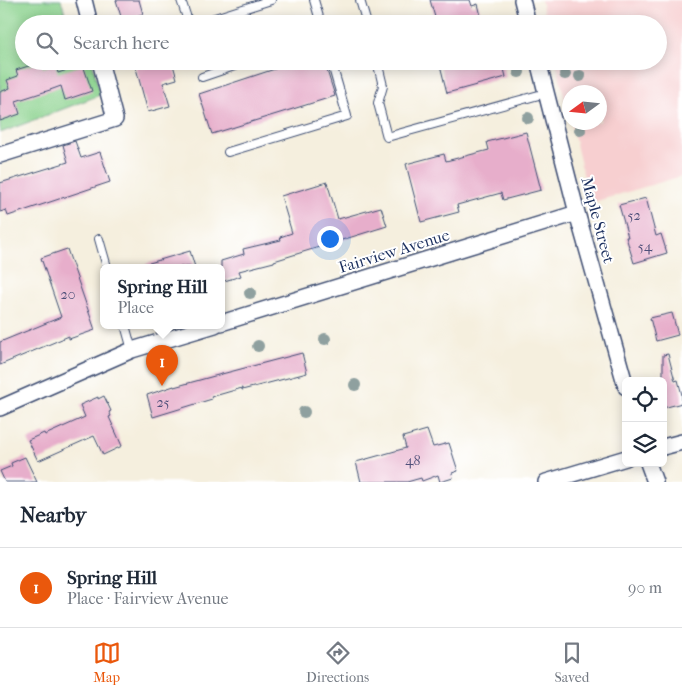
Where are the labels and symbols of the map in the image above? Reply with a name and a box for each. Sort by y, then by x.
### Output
north arrow [562,85,607,130]
street label: Maple Street [577,175,619,265]
house number: 52 [627,207,641,224]
street label: Fairview Avenue [336,225,452,277]
your location [317,226,343,252]
house number: 54 [638,238,653,255]
house number: 20 [61,286,75,303]
pin: 1 [146,345,178,386]
house number: 25 [156,394,170,411]
house number: 48 [405,452,421,469]

